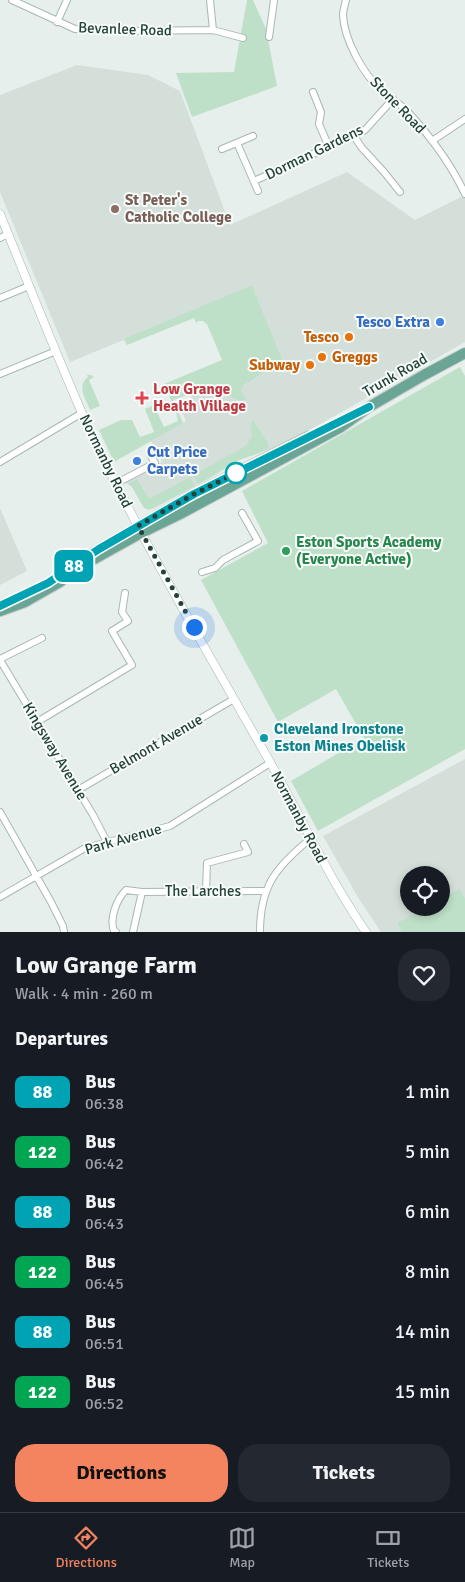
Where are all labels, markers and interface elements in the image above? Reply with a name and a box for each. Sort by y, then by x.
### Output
street label: Bevanlee Road [78,18,172,40]
street label: Stone Road [366,73,430,137]
street label: Dorman Gardens [262,120,366,184]
place label: St Peter's Catholic College [125,191,232,226]
marker: St Peter's Catholic College [109,203,121,215]
place label: Tesco Extra [356,313,430,331]
marker: Tesco Extra [434,316,446,328]
place label: Tesco [304,328,339,346]
marker: Tesco [343,331,355,343]
place label: Greggs [332,348,378,366]
street label: Trunk Road [360,349,430,401]
marker: Greggs [316,351,328,363]
place label: Subway [249,356,301,374]
marker: Subway [304,359,316,371]
place label: Low Grange Health Village [153,380,246,415]
marker: Low Grange Health Village [135,391,149,405]
street label: Normanby Road [76,411,136,511]
place label: Cut Price Carpets [147,443,207,478]
marker: Cut Price Carpets [131,455,143,467]
unlabelled marker [225,462,247,484]
place label: Eston Sports Academy (Everyone Active) [296,533,442,568]
marker: Eston Sports Academy (Everyone Active) [280,545,292,557]
line badge: 88 [52,550,96,582]
text: 88 [64,555,84,577]
your location [182,615,207,640]
street label: Kingsway Avenue [19,699,91,803]
street label: Belmont Avenue [106,710,206,778]
place label: Cleveland Ironstone Eston Mines Obelisk [274,720,406,755]
marker: Cleveland Ironstone Eston Mines Obelisk [258,732,270,744]
street label: Normanby Road [267,768,331,866]
street label: Park Avenue [83,819,163,859]
map controls [400,866,450,916]
button: locate [400,866,450,916]
street label: The Larches [165,882,242,900]
button: heart [398,949,450,1001]
text: Low Grange Farm [15,950,197,980]
text: Walk · 4 min · 260 m [15,984,153,1004]
text: Departures [15,1027,108,1051]
text: Bus [85,1070,116,1094]
text: 1 min [405,1080,450,1104]
text: 88 [33,1081,52,1103]
text: 06:38 [85,1094,124,1114]
text: Bus [85,1130,116,1154]
text: 5 min [405,1140,450,1164]
text: 122 [28,1141,57,1163]
text: 06:42 [85,1154,124,1174]
text: Bus [85,1190,116,1214]
text: 6 min [405,1200,450,1224]
text: 88 [33,1201,52,1223]
text: 06:43 [85,1214,124,1234]
text: Bus [85,1250,116,1274]
text: 8 min [405,1260,450,1284]
text: 122 [28,1261,57,1283]
text: 06:45 [85,1274,124,1294]
text: Bus [85,1310,116,1334]
text: 14 min [395,1320,450,1344]
text: 88 [33,1321,52,1343]
text: 06:51 [85,1334,124,1354]
text: Bus [85,1370,116,1394]
text: 15 min [395,1380,450,1404]
text: 122 [28,1381,57,1403]
text: 06:52 [85,1394,124,1414]
button: Directions [15,1444,228,1502]
button: Tickets [238,1444,450,1502]
tab: Directions [56,1524,117,1571]
tab: Map [228,1524,256,1571]
tab: Tickets [367,1524,409,1571]

